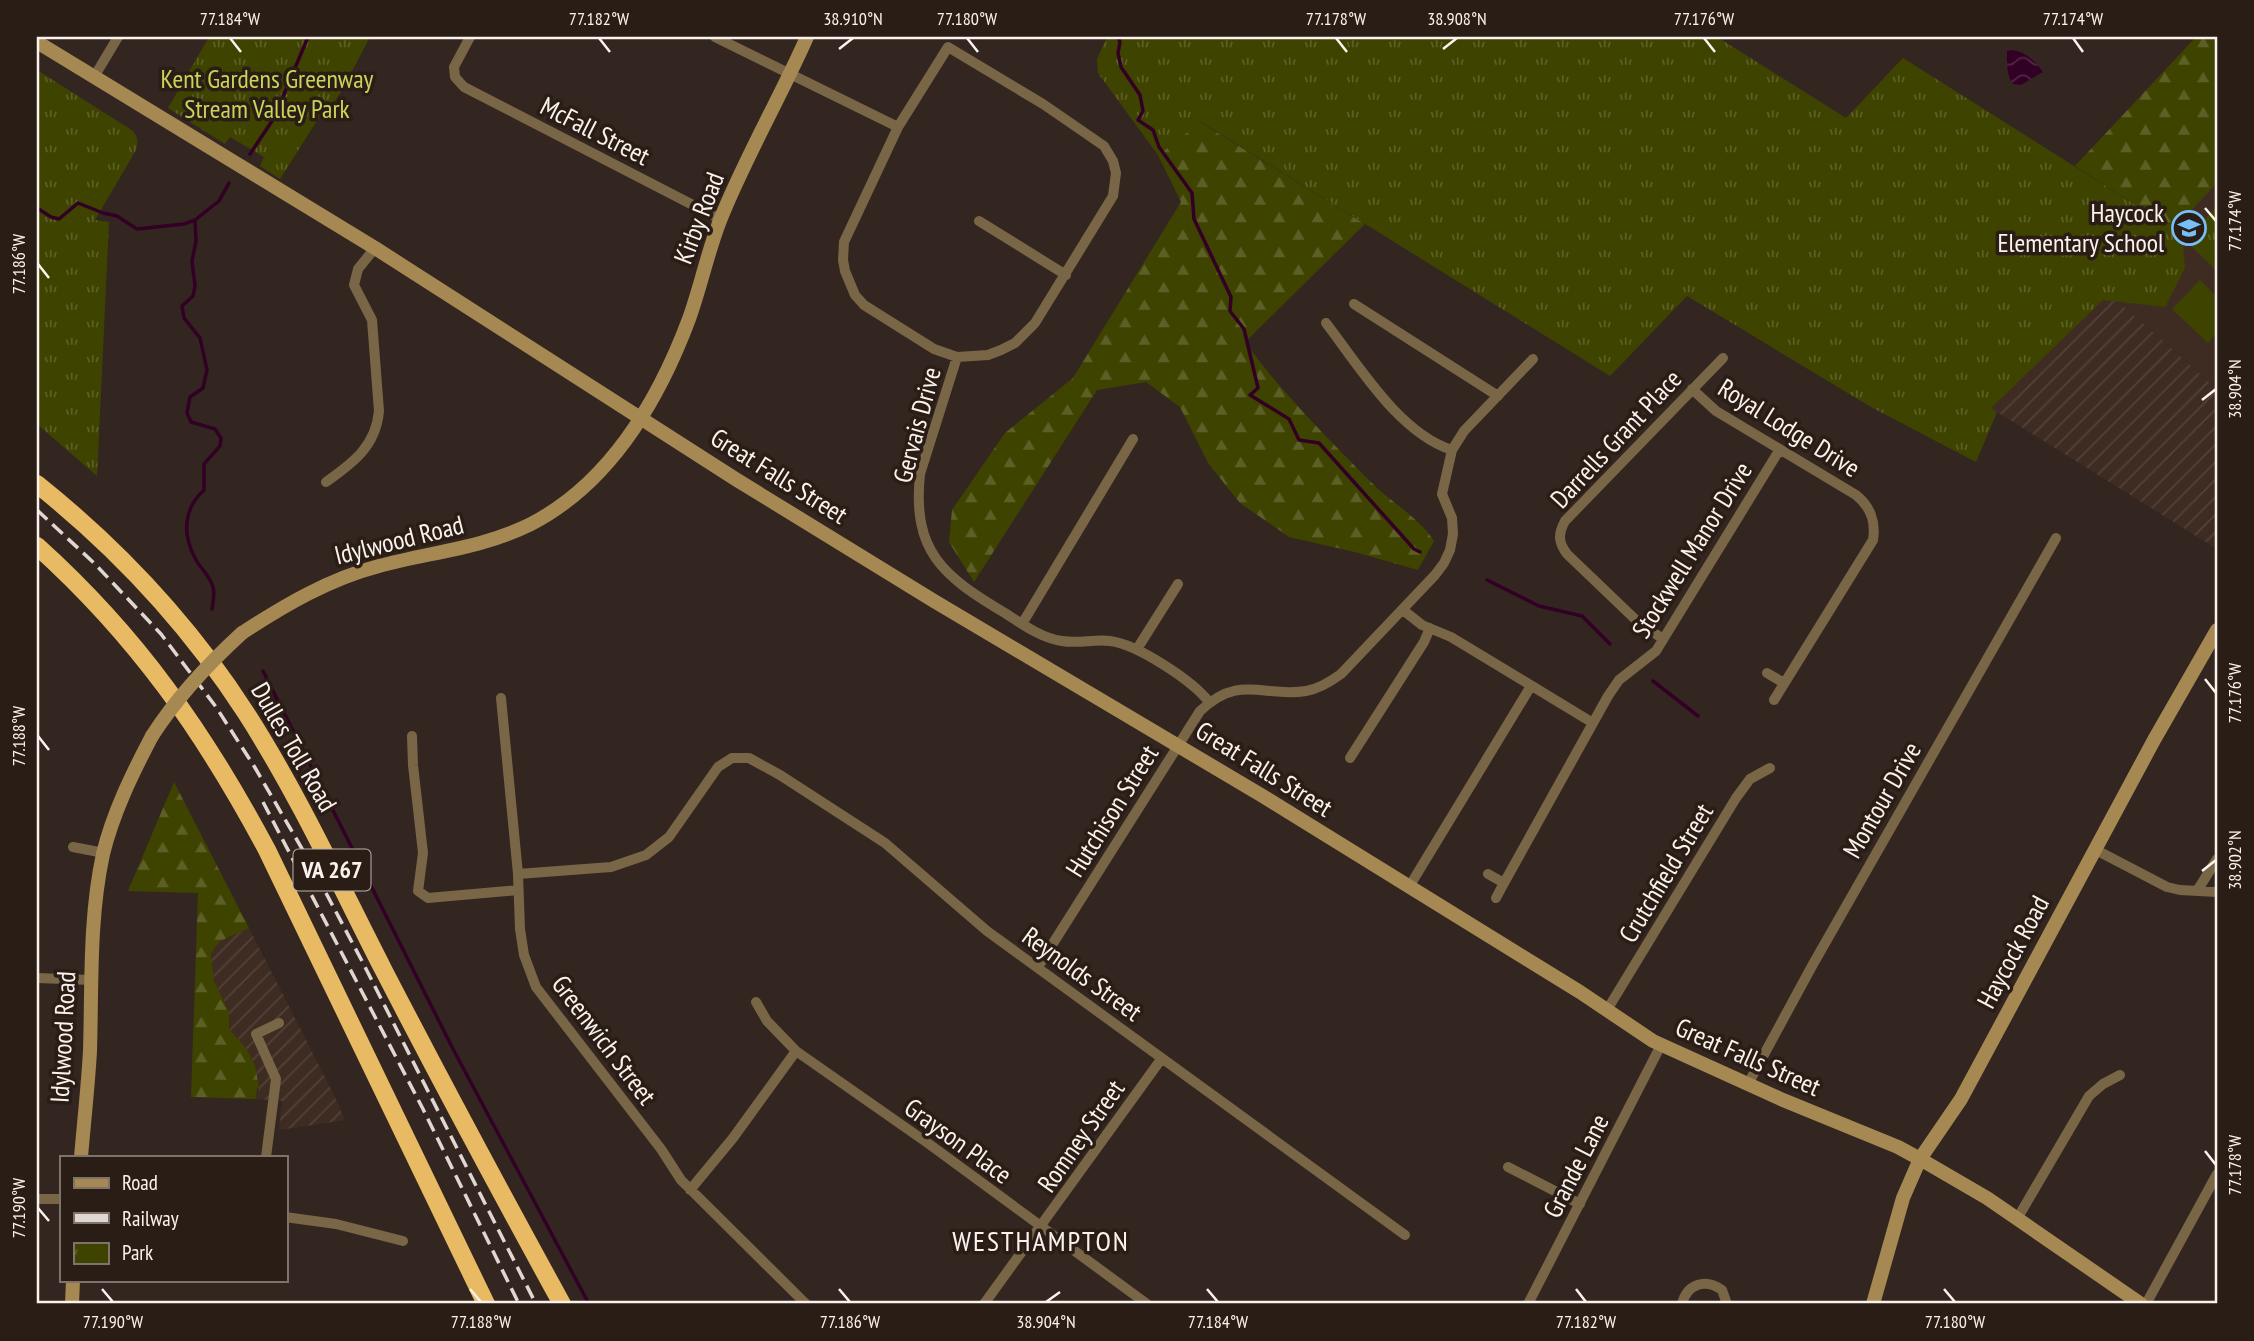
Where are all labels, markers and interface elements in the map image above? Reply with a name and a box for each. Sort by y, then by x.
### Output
text: 77.184°W [200,7,260,30]
text: 77.182°W [569,7,629,30]
text: 38.910°N [823,7,883,30]
text: 77.180°W [937,7,997,30]
text: 77.178°W [1306,7,1366,30]
text: 38.908°N [1427,7,1487,30]
text: 77.176°W [1674,7,1734,30]
text: 77.174°W [2043,7,2103,30]
park label: Kent Gardens Greenway Stream Valley Park [161,62,374,125]
street label: McFall Street [535,89,655,172]
street label: Kirby Road [666,167,731,268]
text: 77.174°W [2223,191,2246,251]
place label: Haycock Elementary School [1997,196,2164,259]
school or university icon: Haycock Elementary School [2170,209,2208,247]
text: 77.186°W [7,234,30,294]
text: 38.904°N [2223,359,2246,419]
street label: Darrells Grant Place [1543,362,1688,515]
street label: Gervais Drive [885,363,948,486]
street label: Royal Lodge Drive [1712,371,1866,484]
street label: Great Falls Street [705,420,854,531]
street label: Stockwell Manor Drive [1624,456,1759,644]
street label: Idylwood Road [331,508,467,571]
text: 77.176°W [2223,663,2246,723]
street label: Dulles Toll Road [244,676,345,817]
text: 77.188°W [7,706,30,766]
street label: Great Falls Street [1190,713,1339,824]
street label: Montour Drive [1835,736,1928,864]
street label: Hutchison Street [1058,739,1165,883]
street label: Crutchfield Street [1611,797,1720,948]
text: 38.902°N [2223,830,2246,890]
road number: VA 267 [294,850,370,890]
street label: Haycock Road [1969,890,2056,1014]
street label: Reynolds Street [1016,919,1148,1028]
street label: Greenwich Street [545,968,664,1111]
street label: Idylwood Road [43,970,82,1104]
street label: Great Falls Street [1671,1010,1826,1103]
street label: Romney Street [1030,1073,1131,1198]
street label: Grayson Place [898,1091,1018,1191]
street label: Grande Lane [1535,1108,1616,1223]
text: 77.178°W [2223,1135,2246,1195]
legend [60,1156,287,1282]
text: Road [122,1169,158,1196]
text: 77.190°W [7,1178,30,1238]
text: Railway [122,1205,179,1232]
district label: WESTHAMPTON [952,1222,1130,1259]
text: Park [122,1239,153,1266]
text: 77.190°W [83,1310,143,1333]
text: 77.188°W [451,1310,511,1333]
text: 77.186°W [820,1310,880,1333]
text: 38.904°N [1016,1310,1076,1333]
text: 77.184°W [1188,1310,1248,1333]
text: 77.182°W [1556,1310,1616,1333]
text: 77.180°W [1925,1310,1985,1333]

